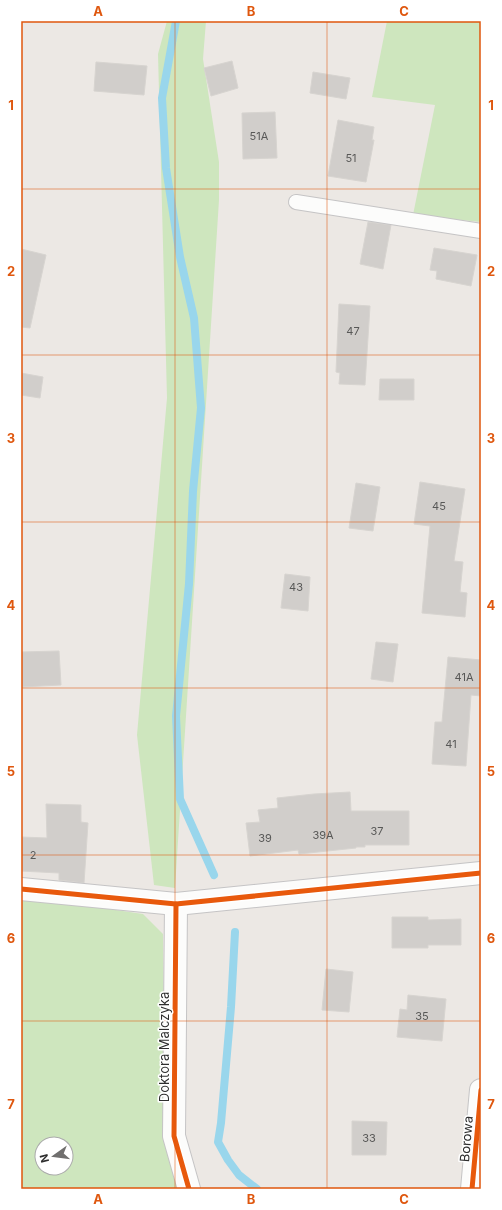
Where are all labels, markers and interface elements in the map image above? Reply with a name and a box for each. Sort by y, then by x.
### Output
text: A [93,3,103,19]
text: B [247,3,256,19]
text: C [399,3,409,19]
text: 1 [8,97,14,113]
text: 1 [488,97,494,113]
house number: 51A [250,129,269,143]
house number: 51 [345,151,357,165]
text: 2 [7,263,15,279]
text: 2 [487,263,495,279]
house number: 47 [346,324,360,338]
text: 3 [7,430,15,446]
text: 3 [487,430,495,446]
house number: 45 [432,499,446,513]
house number: 43 [289,580,303,594]
text: 4 [7,597,16,613]
text: 4 [487,597,496,613]
house number: 41A [455,670,474,684]
house number: 41 [445,737,457,751]
text: 5 [7,763,15,779]
text: 5 [487,763,495,779]
house number: 37 [370,824,384,838]
house number: 39A [312,828,334,842]
house number: 39 [258,831,272,845]
house number: 2 [30,848,36,862]
text: 6 [7,930,15,946]
text: 6 [487,930,495,946]
street label: Doktora Malczyka [156,992,172,1102]
house number: 35 [415,1009,429,1023]
text: 7 [7,1096,15,1112]
text: 7 [487,1096,495,1112]
street label: Borowa [456,1115,476,1163]
house number: 33 [362,1131,376,1145]
north arrow [34,1136,74,1176]
text: N [36,1153,52,1164]
text: A [93,1191,103,1207]
text: B [247,1191,256,1207]
text: C [399,1191,409,1207]

